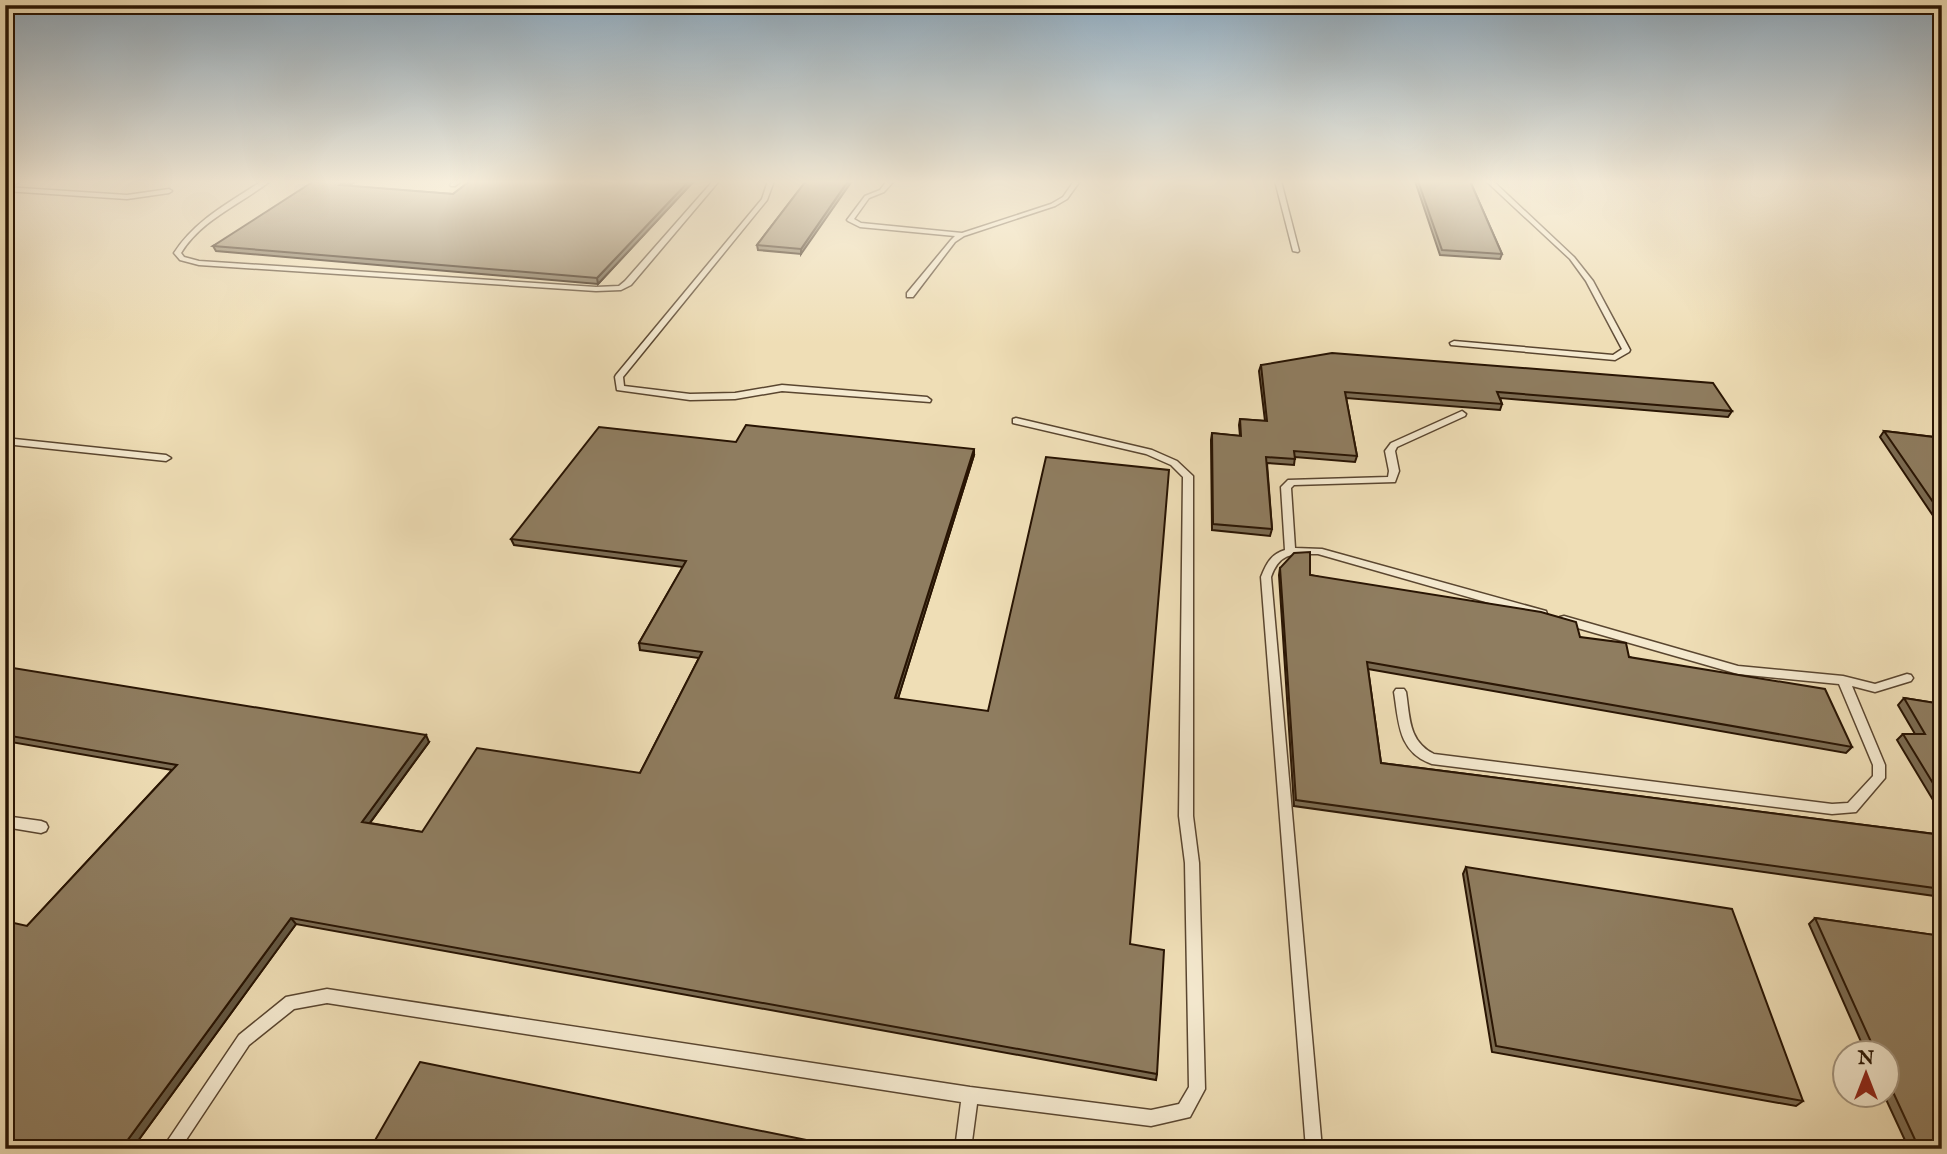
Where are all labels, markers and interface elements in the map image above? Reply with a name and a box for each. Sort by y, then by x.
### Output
north arrow [1832,1038,1902,1108]
text: N [1857,1047,1875,1071]

